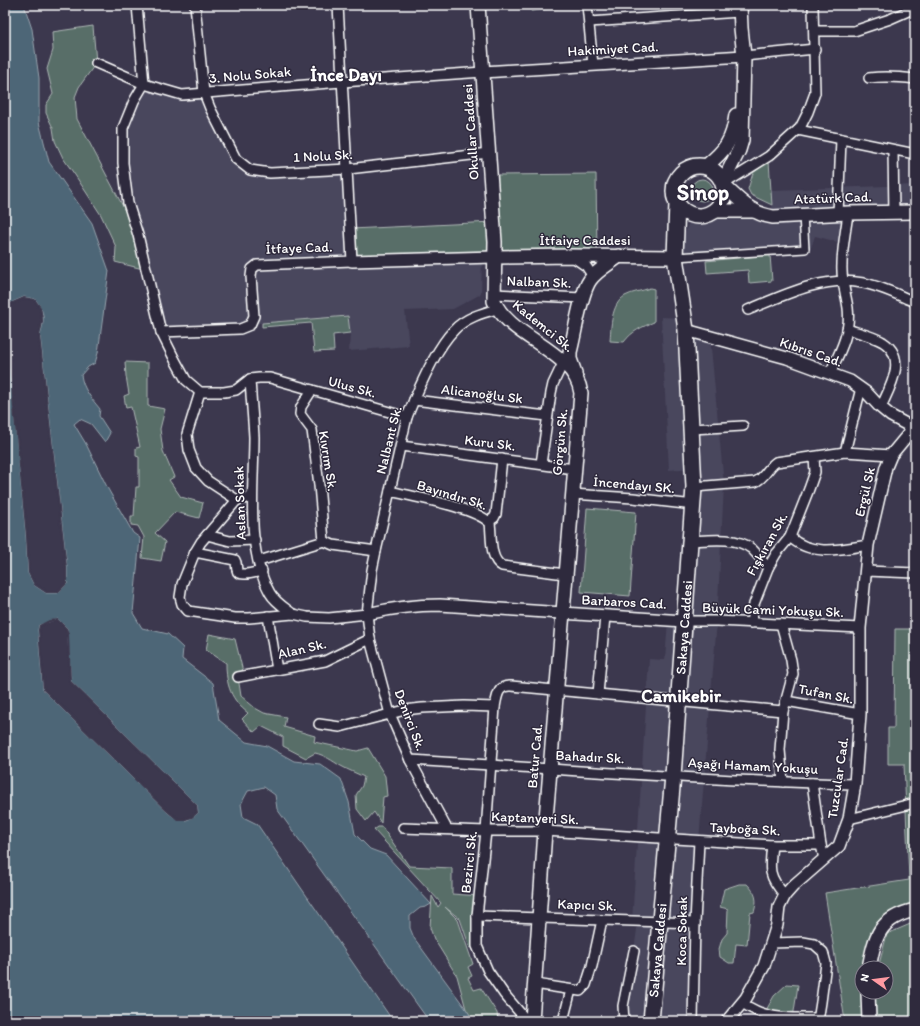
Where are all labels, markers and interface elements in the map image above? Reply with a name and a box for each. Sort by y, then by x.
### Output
street label: Hakimiyet Cad. [567,38,659,60]
street label: 3. Nolu Sokak [208,63,292,87]
district label: İnce Dayı [310,64,382,86]
street label: Okullar Caddesi [459,83,483,181]
street label: 1 Nolu Sk. [293,146,353,166]
district label: Sinop [677,179,729,206]
street label: Atatürk Cad. [794,188,872,208]
street label: İtfaiye Caddesi [539,232,631,249]
street label: İtfaye Cad. [265,238,333,258]
street label: Nalban Sk. [506,272,572,292]
street label: Kademci Sk. [509,296,577,356]
street label: Kıbrıs Cad. [777,333,845,371]
street label: Ulus Sk. [326,372,378,402]
street label: Alicanoğlu Sk [440,381,524,407]
street label: Nalbant Sk. [372,404,406,476]
street label: Görgün Sk. [549,408,571,476]
street label: Kıvrım Sk. [315,429,341,493]
street label: Kuru Sk. [464,431,516,455]
street label: Ergül Sk [851,465,879,518]
street label: Aslan Sokak [230,466,250,540]
street label: İncendayı SK. [592,473,676,497]
street label: Bayındır Sk. [415,476,489,514]
street label: Fışkıran Sk. [743,509,791,579]
street label: Sakaya Caddesi [672,580,696,675]
street label: Barbaros Cad. [581,591,667,613]
street label: Büyük Cami Yokuşu Sk. [702,599,844,621]
street label: Alan Sk. [276,635,328,663]
street label: Tufan Sk. [797,680,855,708]
district label: Camikebir [641,685,722,707]
street label: Denirci Sk. [390,687,430,753]
street label: Batur Cad. [524,723,546,789]
street label: Tuzcular Cad. [824,736,852,820]
street label: Bahadır Sk. [555,747,625,767]
street label: Aşağı Hamam Yokuşu [687,754,819,778]
street label: Kaptanyeri Sk. [491,808,579,828]
street label: Tayboğa Sk. [709,819,781,839]
street label: Bezirci Sk. [457,830,481,894]
street label: Kapıcı Sk. [557,895,617,915]
street label: Koca Sokak [673,895,691,966]
street label: Sakaya Caddesi [645,902,670,998]
north arrow [854,960,894,1000]
text: N [858,973,872,983]

